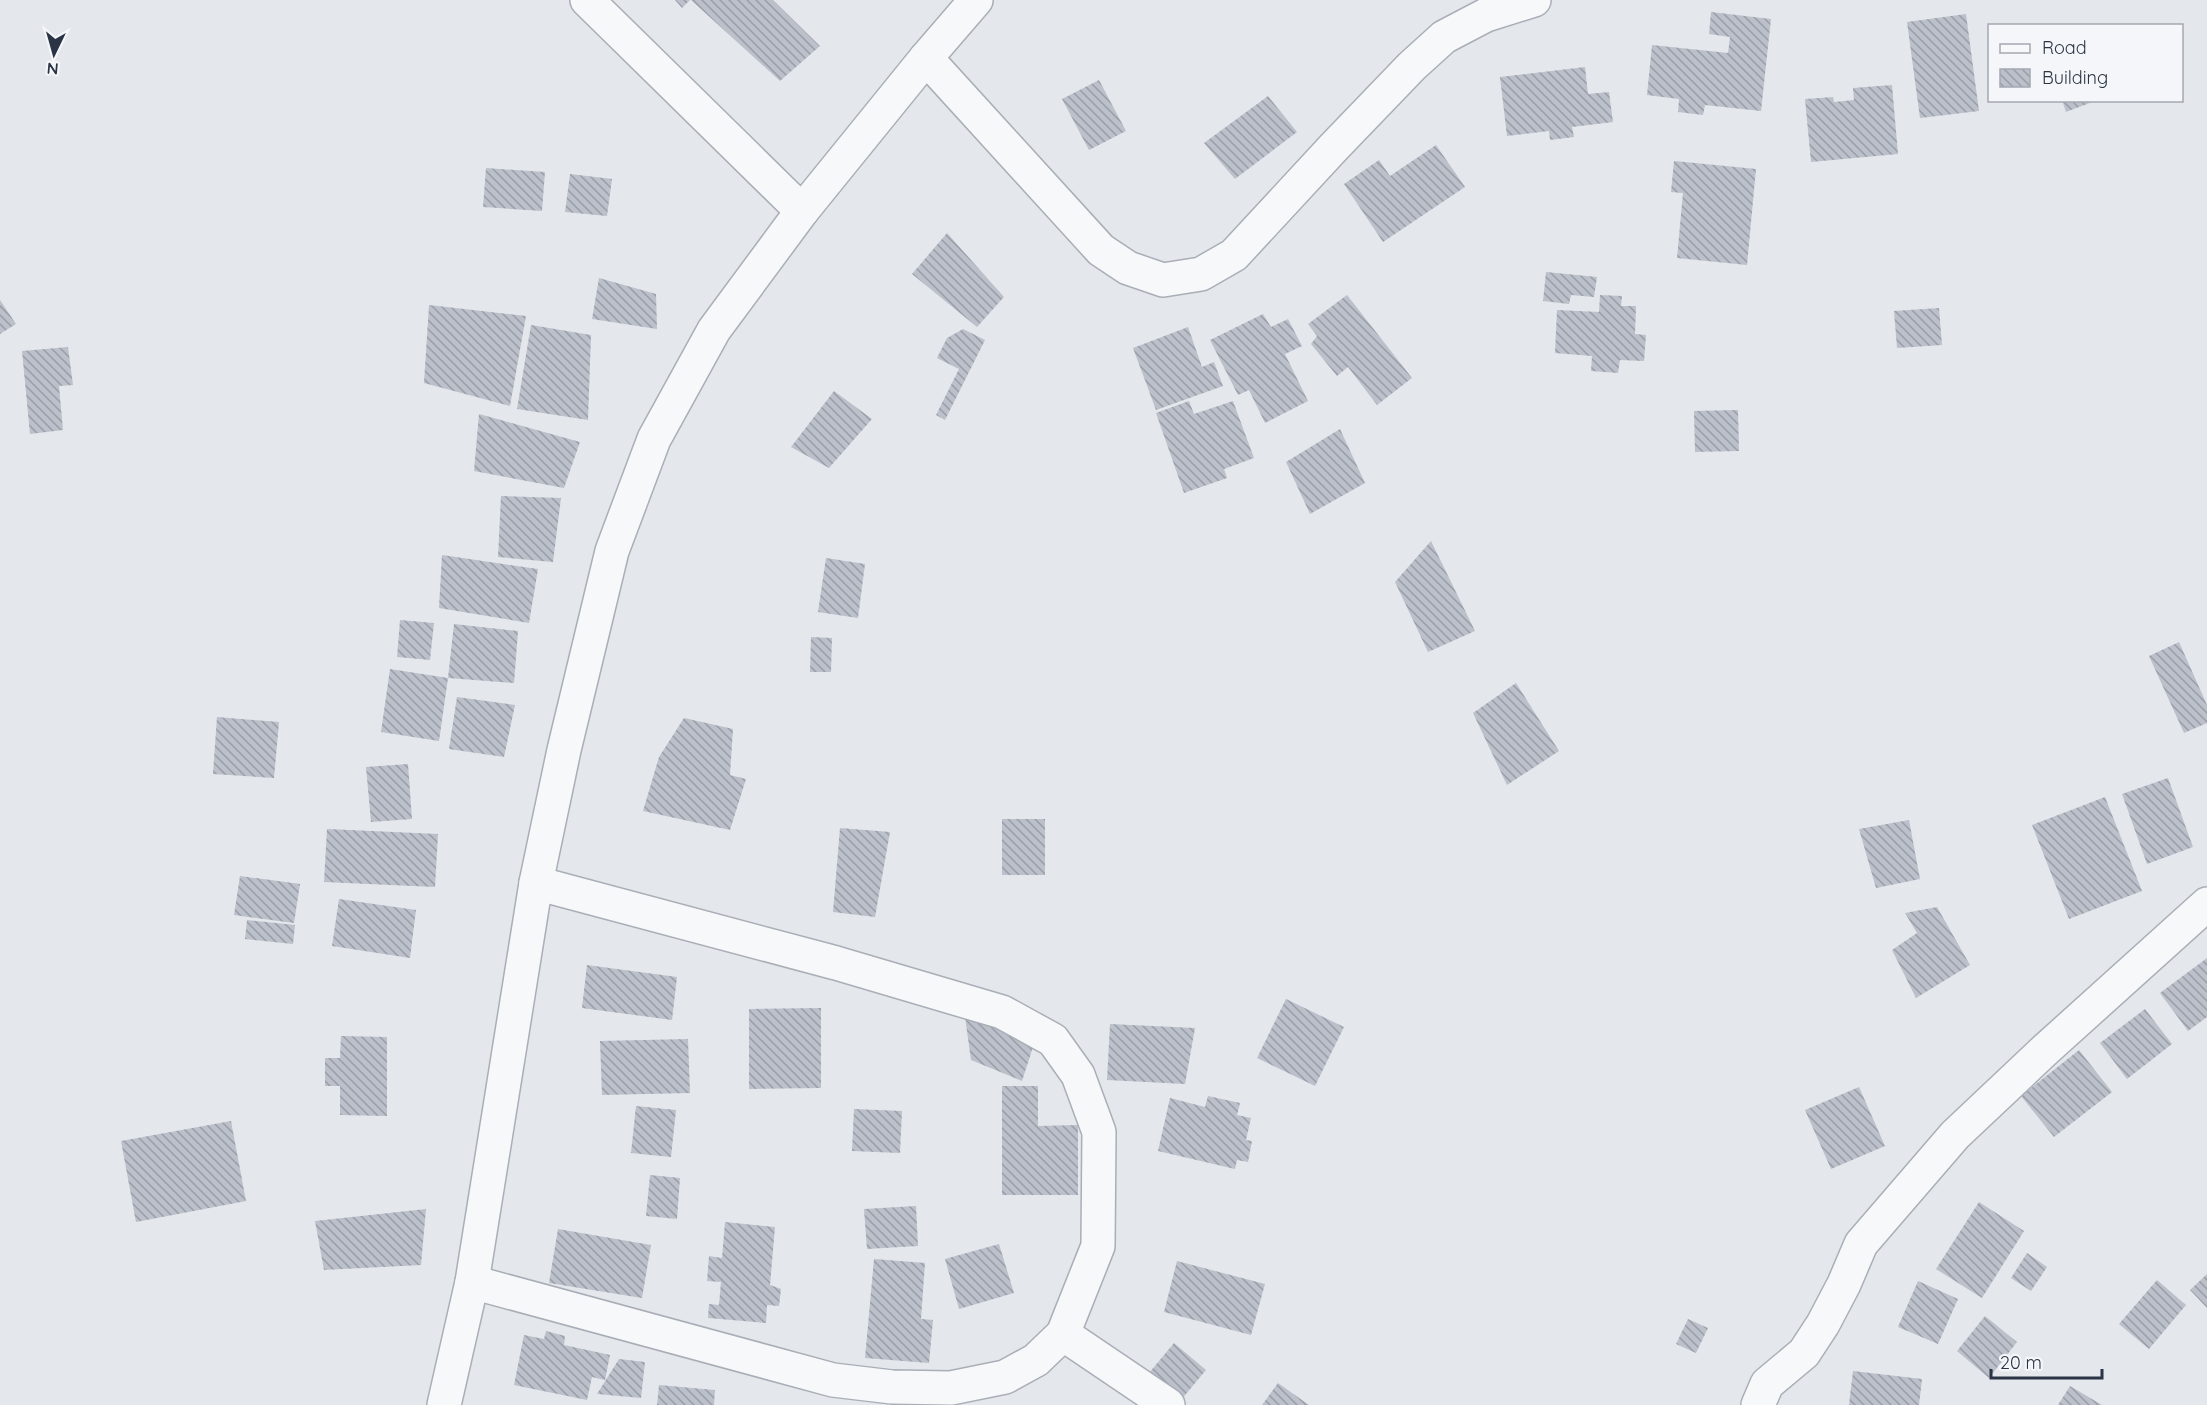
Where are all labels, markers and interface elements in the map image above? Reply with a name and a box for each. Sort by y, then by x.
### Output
north arrow [24,24,84,84]
legend [1988,24,2183,102]
text: Road [2042,36,2087,59]
text: N [46,58,59,79]
text: Building [2042,66,2108,89]
scale bar [1991,1342,2102,1380]
text: 20 m [2000,1351,2042,1374]

